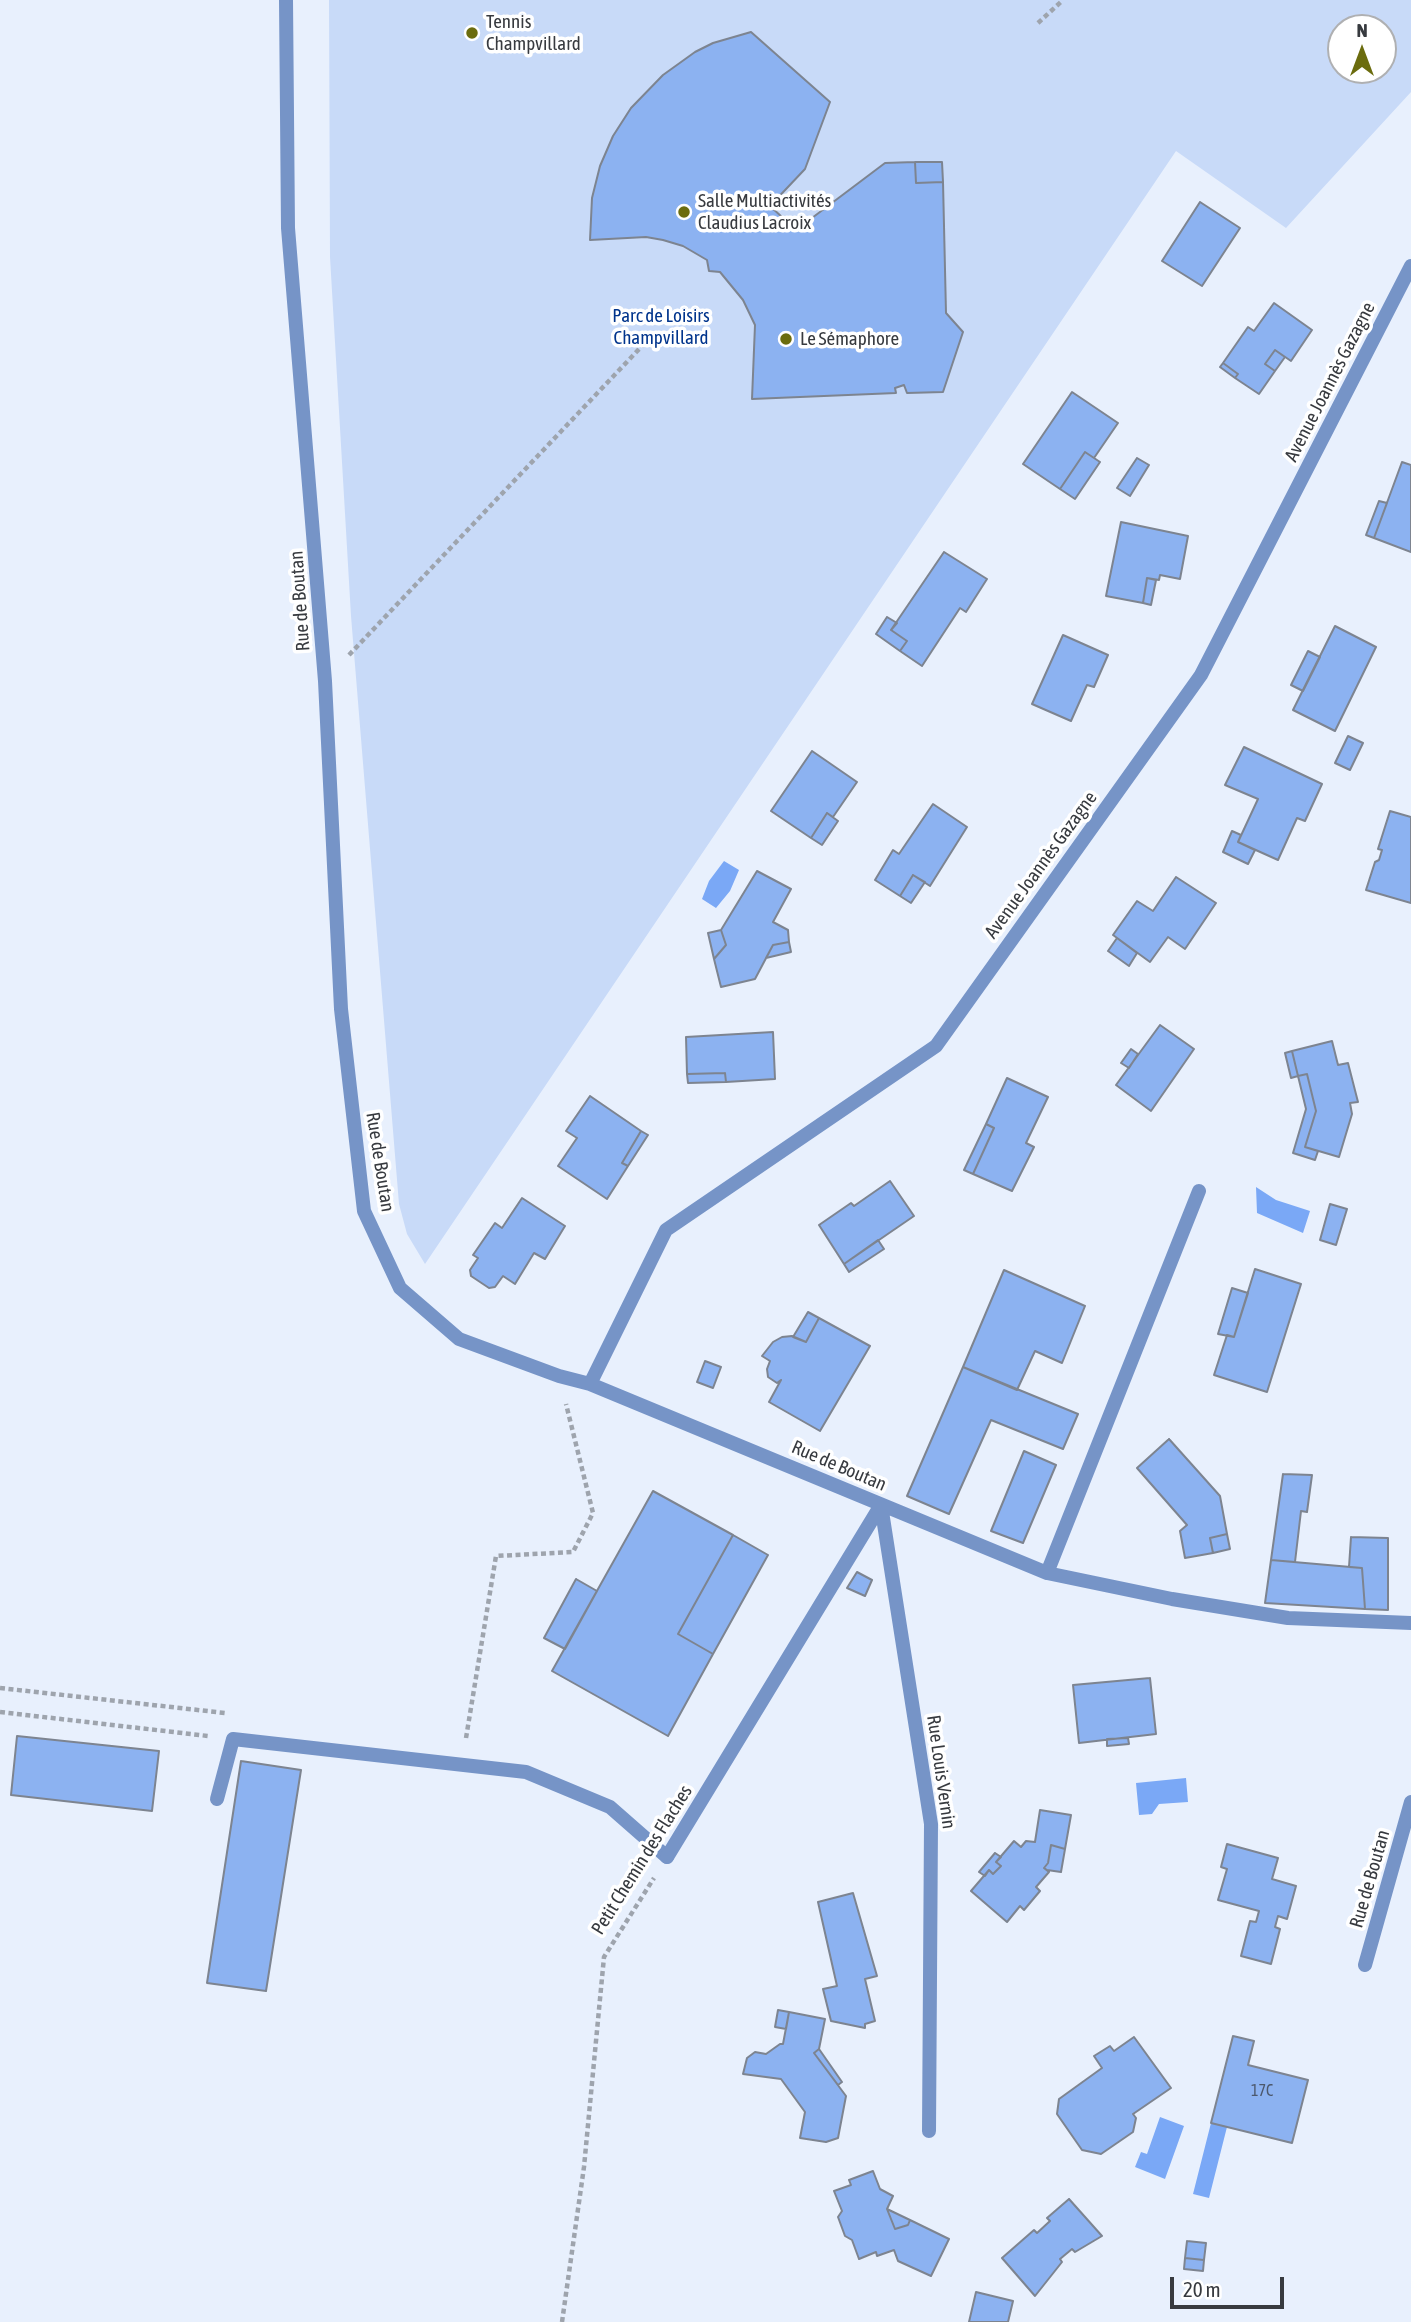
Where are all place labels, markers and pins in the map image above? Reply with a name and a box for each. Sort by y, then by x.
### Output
place label: Tennis Champvillard [486,11,581,55]
marker: Tennis Champvillard [464,25,480,41]
place label: Salle Multiactivités Claudius Lacroix [698,190,831,234]
marker: Salle Multiactivités Claudius Lacroix [676,204,692,220]
place label: Le Sémaphore [800,328,899,350]
marker: Le Sémaphore [778,331,794,347]

